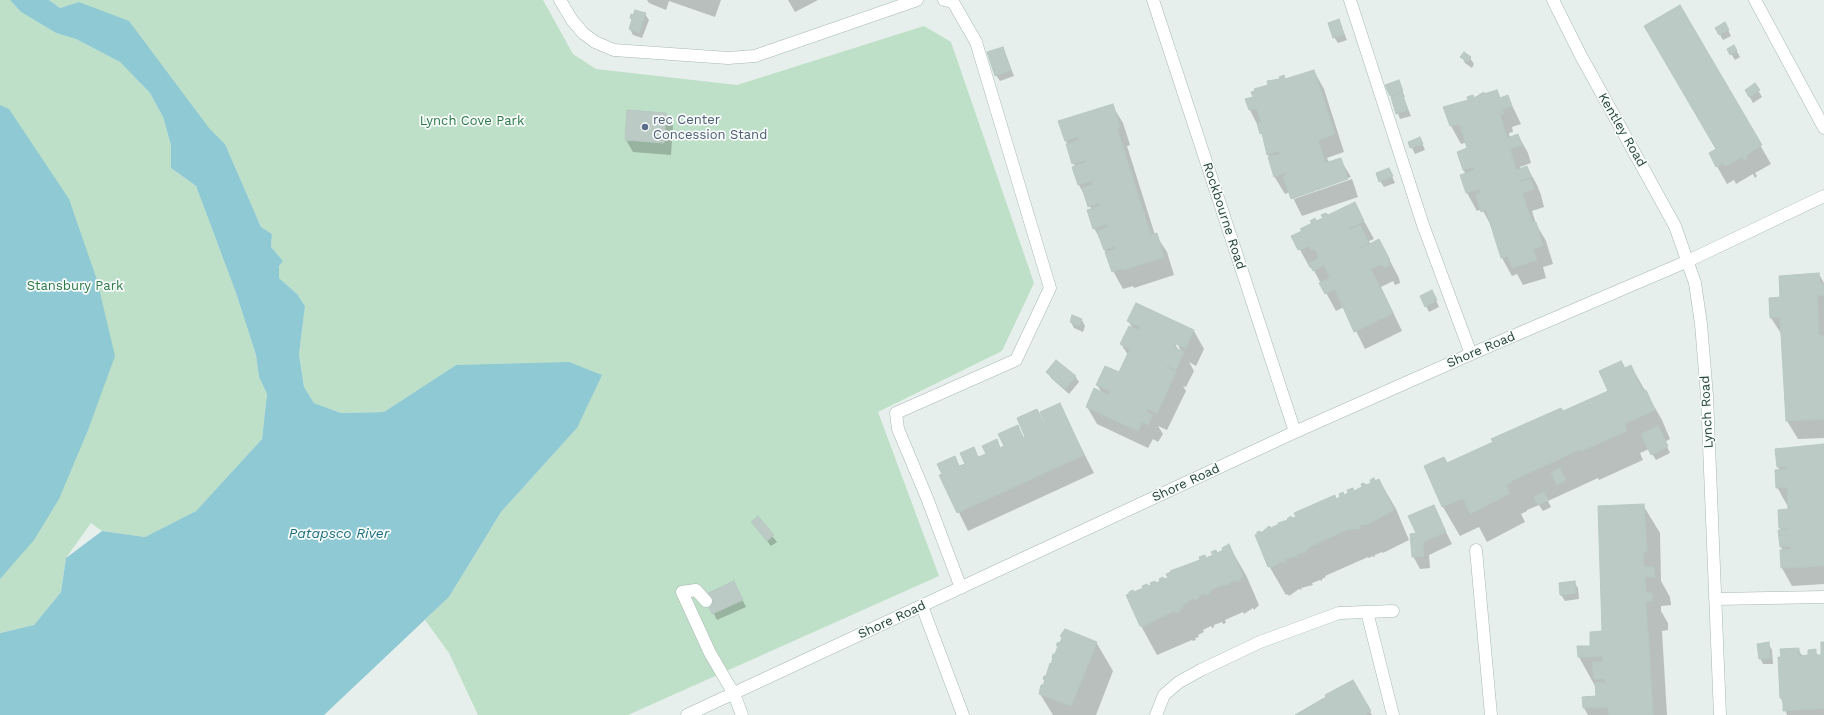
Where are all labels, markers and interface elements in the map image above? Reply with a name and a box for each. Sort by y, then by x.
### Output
street label: Kentley Road [1595,90,1649,170]
place label: rec Center Concession Stand [653,112,767,143]
park label: Lynch Cove Park [420,113,524,129]
marker: rec Center Concession Stand [640,122,650,132]
street label: Rockbourne Road [1199,160,1249,272]
park label: Stansbury Park [27,278,123,294]
street label: Shore Road [1444,329,1518,371]
street label: Lynch Road [1697,375,1717,449]
street label: Shore Road [1150,461,1222,505]
water label: Patapsco River [289,526,389,542]
street label: Shore Road [856,598,928,642]

